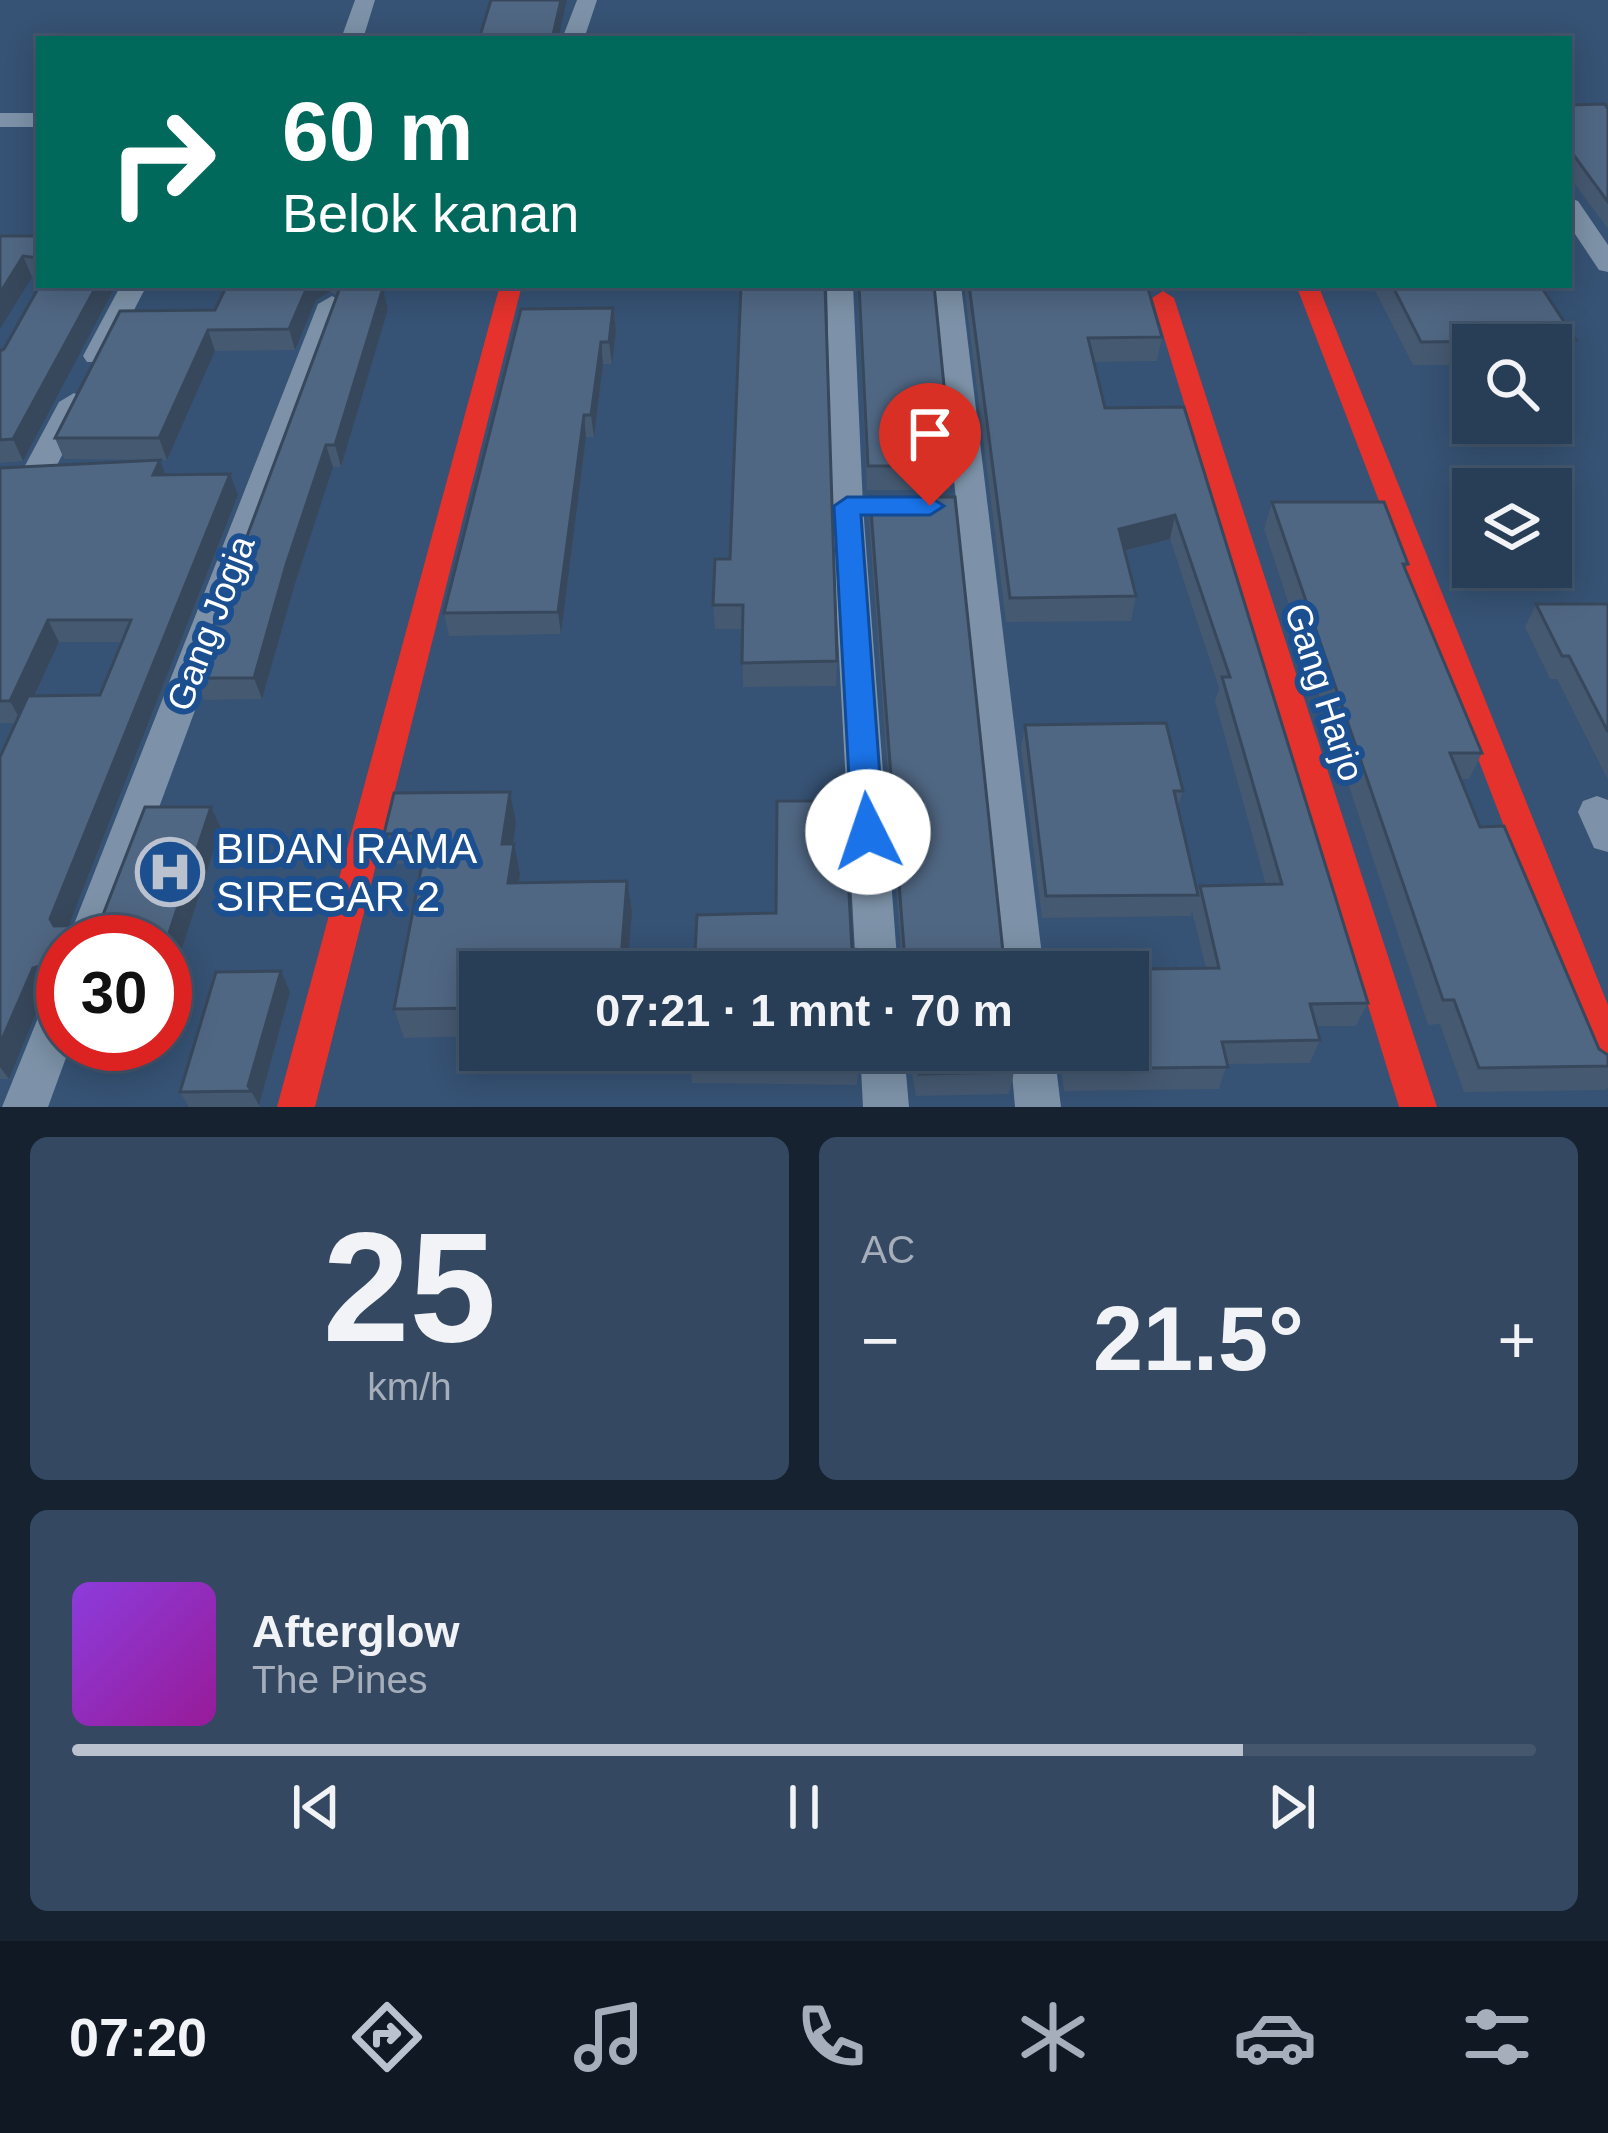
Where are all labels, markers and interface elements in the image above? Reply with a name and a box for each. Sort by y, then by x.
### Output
icon: right [84,84,240,240]
text: 60 m [282,84,473,178]
text: Belok kanan [282,183,579,243]
map controls [1452,324,1572,588]
button: search [1452,324,1572,444]
pin [879,383,981,506]
icon: arrive [897,401,963,467]
button: layers [1452,468,1572,588]
street label: Gang Jogja [158,529,263,716]
street label: Gang Harjo [1277,598,1372,786]
position arrow [805,769,931,895]
place label: BIDAN RAMA SIREGAR 2 [216,825,477,920]
hospital icon: BIDAN RAMA SIREGAR 2 [135,837,205,907]
speed limit sign: 30 [36,915,192,1071]
text: 07:21 · 1 mnt · 70 m [595,985,1013,1036]
text: 25 [323,1200,496,1374]
text: AC [861,1228,915,1271]
text: 21.5° [1093,1289,1304,1389]
text: − [861,1303,900,1377]
text: + [1497,1303,1536,1377]
text: km/h [367,1365,452,1408]
text: Afterglow [252,1606,460,1657]
text: The Pines [252,1658,428,1701]
icon: previous [283,1774,349,1840]
icon: pause [771,1774,837,1840]
icon: next [1259,1774,1325,1840]
icon: directions [345,1995,429,2079]
icon: music [567,1995,651,2079]
icon: phone [789,1995,873,2079]
icon: climate [1011,1995,1095,2079]
icon: car [1233,1995,1317,2079]
icon: filters [1455,1995,1539,2079]
text: 07:20 [69,2007,207,2067]

